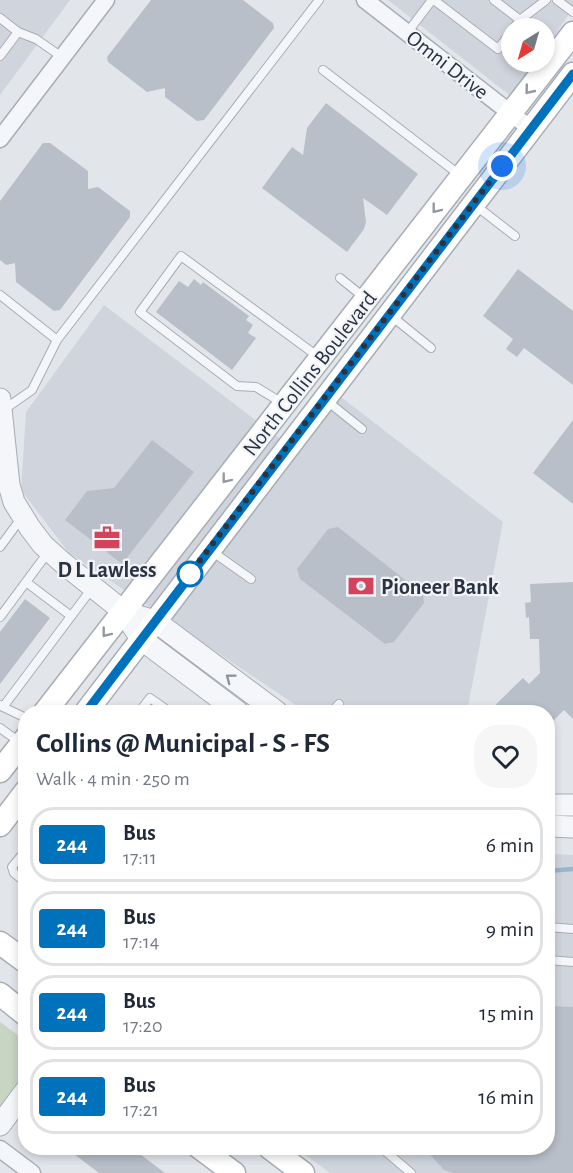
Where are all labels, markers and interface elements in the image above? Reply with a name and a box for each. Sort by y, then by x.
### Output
north arrow [501,18,555,72]
map controls [501,18,555,72]
street label: Omni Drive [402,26,493,103]
one-way arrow [526,83,537,94]
your location [487,151,517,181]
one-way arrow [433,202,444,213]
street label: North Collins Boulevard [239,287,381,460]
one-way arrow [223,472,234,483]
office icon: D L Lawless [92,523,122,553]
place label: D L Lawless [58,559,156,581]
unlabelled marker [177,561,203,587]
bank icon: Pioneer Bank [346,571,376,601]
place label: Pioneer Bank [381,576,499,598]
one-way arrow [103,626,114,637]
one-way arrow [226,674,237,685]
button: heart [474,725,537,788]
text: Collins @ Municipal - S - FS [36,730,330,758]
text: Walk · 4 min · 250 m [36,769,190,789]
text: Bus [123,822,156,844]
text: 244 [56,834,88,855]
text: 6 min [486,834,534,856]
text: 17:11 [123,848,157,868]
text: Bus [123,906,156,928]
text: 244 [56,918,88,939]
text: 9 min [486,918,534,940]
text: 17:14 [123,932,159,952]
text: Bus [123,990,156,1012]
text: 244 [56,1002,88,1023]
text: 15 min [479,1002,534,1024]
text: 17:20 [123,1016,162,1036]
text: Bus [123,1074,156,1096]
text: 244 [56,1086,88,1107]
text: 16 min [478,1086,534,1108]
text: 17:21 [123,1100,159,1120]

